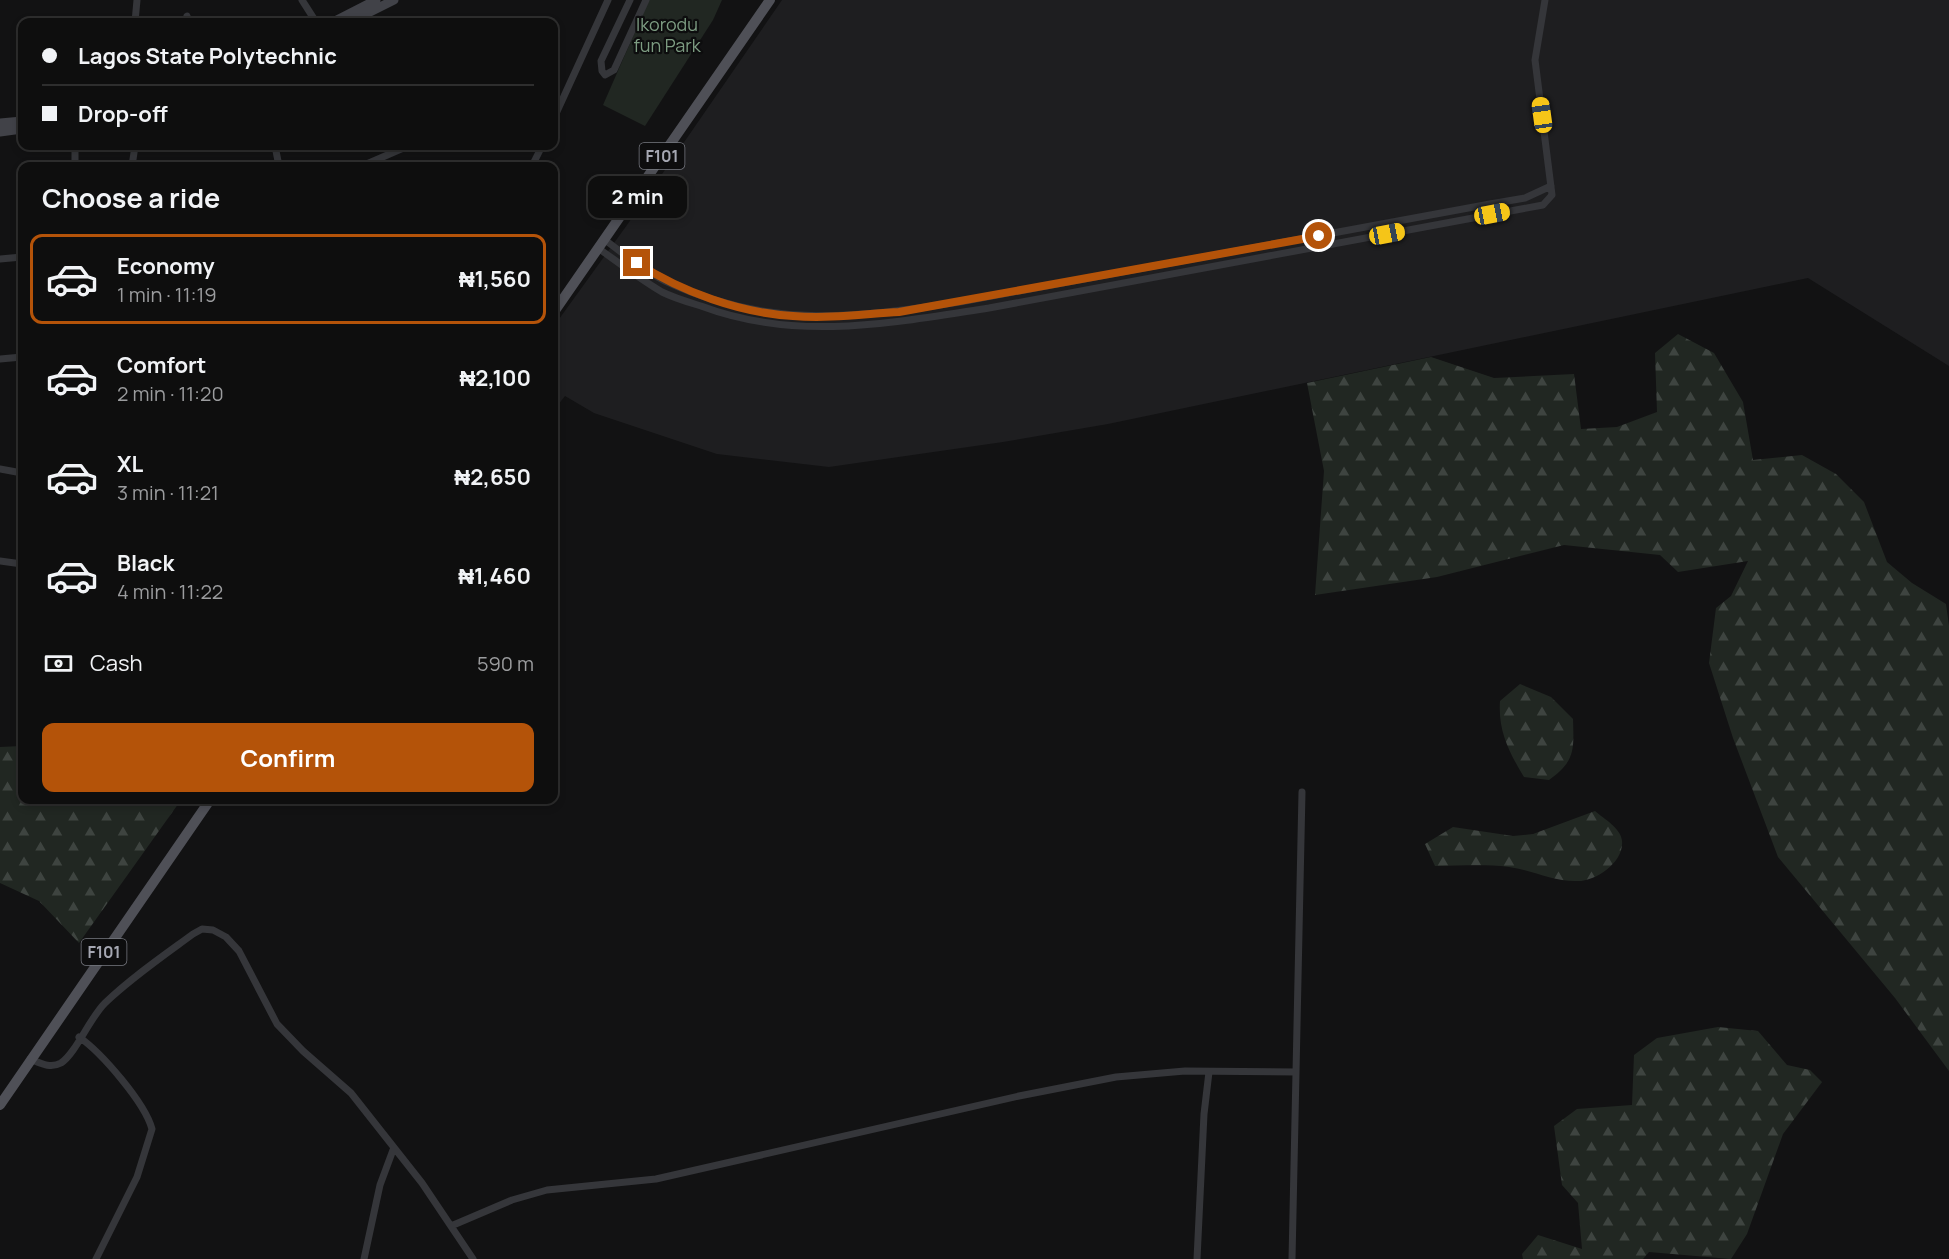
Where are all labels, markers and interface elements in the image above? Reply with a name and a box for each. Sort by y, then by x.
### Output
park label: Ikorodu fun Park [633,12,702,57]
text: Lagos State Polytechnic [78,41,337,71]
car [1531,96,1553,134]
text: Drop-off [78,99,168,129]
road number: F101 [640,143,684,169]
callout: 2 min [588,176,686,218]
text: Choose a ride [42,179,220,216]
text: 2 min [611,183,664,210]
car [1473,202,1511,226]
route start [1305,222,1332,249]
car [1368,222,1406,246]
route end [623,249,650,276]
text: Economy [117,251,215,281]
icon: car [45,252,99,306]
text: ₦1,560 [459,264,531,294]
text: 1 min · 11:19 [117,281,217,308]
text: Comfort [117,350,206,380]
icon: car [45,351,99,405]
text: ₦2,100 [459,363,531,393]
text: 2 min · 11:20 [117,380,224,407]
text: XL [117,449,143,479]
icon: car [45,450,99,504]
text: ₦2,650 [454,462,531,492]
text: 3 min · 11:21 [117,479,219,506]
text: Black [117,548,174,578]
icon: car [45,549,99,603]
text: ₦1,460 [458,561,531,591]
text: 4 min · 11:22 [117,578,223,605]
icon: cash [42,647,75,680]
text: Cash [90,648,143,678]
text: 590 m [477,650,534,677]
button: Confirm [42,723,534,792]
road number: F101 [82,939,126,965]

